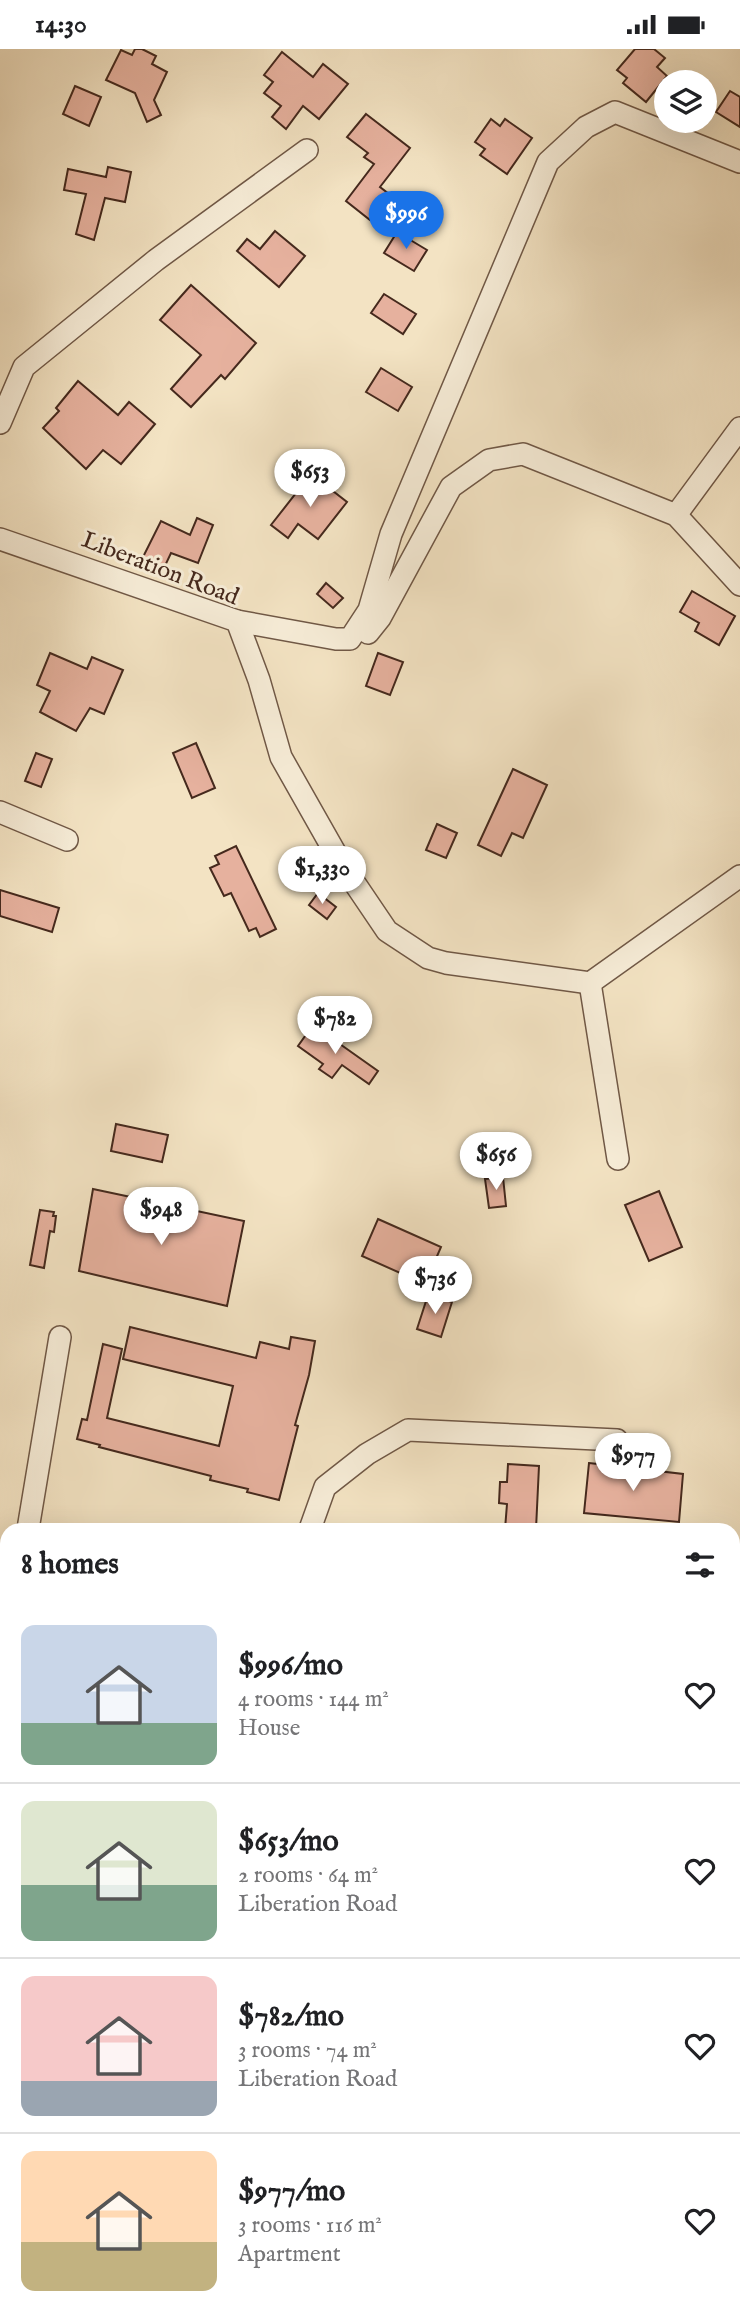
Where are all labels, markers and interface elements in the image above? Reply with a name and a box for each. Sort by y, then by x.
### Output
text: 14:30 [35,8,87,41]
map controls [654,70,717,133]
button: layers [654,70,717,133]
pin: $996 [365,191,447,251]
text: $996 [385,199,427,228]
pin: $653 [269,449,351,509]
text: $653 [290,457,330,486]
street label: Liberation Road [77,525,243,613]
pin: $1,330 [265,847,379,906]
text: $1,330 [294,854,350,883]
pin: $782 [294,997,376,1056]
text: $782 [313,1004,357,1033]
pin: $656 [455,1133,537,1192]
text: $656 [476,1140,516,1169]
pin: $948 [120,1187,202,1247]
text: $948 [140,1195,182,1224]
pin: $736 [394,1257,476,1316]
text: $736 [414,1264,456,1293]
pin: $977 [592,1433,674,1493]
text: $977 [611,1441,655,1470]
text: 8 homes [21,1546,119,1584]
icon: filters [681,1546,719,1584]
text: $996/mo [238,1647,343,1685]
icon: home [77,1653,161,1737]
icon: heart [681,1676,719,1714]
text: 4 rooms · 144 m² [238,1685,389,1714]
text: House [238,1714,300,1743]
text: $653/mo [238,1823,339,1861]
icon: home [77,1829,161,1913]
icon: heart [681,1852,719,1890]
text: 2 rooms · 64 m² [238,1861,378,1890]
text: Liberation Road [238,1890,397,1919]
text: $782/mo [238,1998,344,2036]
icon: home [77,2004,161,2088]
icon: heart [681,2027,719,2065]
text: 3 rooms · 74 m² [238,2036,377,2065]
text: Liberation Road [238,2065,397,2094]
text: $977/mo [238,2173,345,2211]
icon: home [77,2179,161,2263]
icon: heart [681,2202,719,2240]
text: 3 rooms · 116 m² [238,2211,382,2240]
text: Apartment [238,2240,341,2269]

